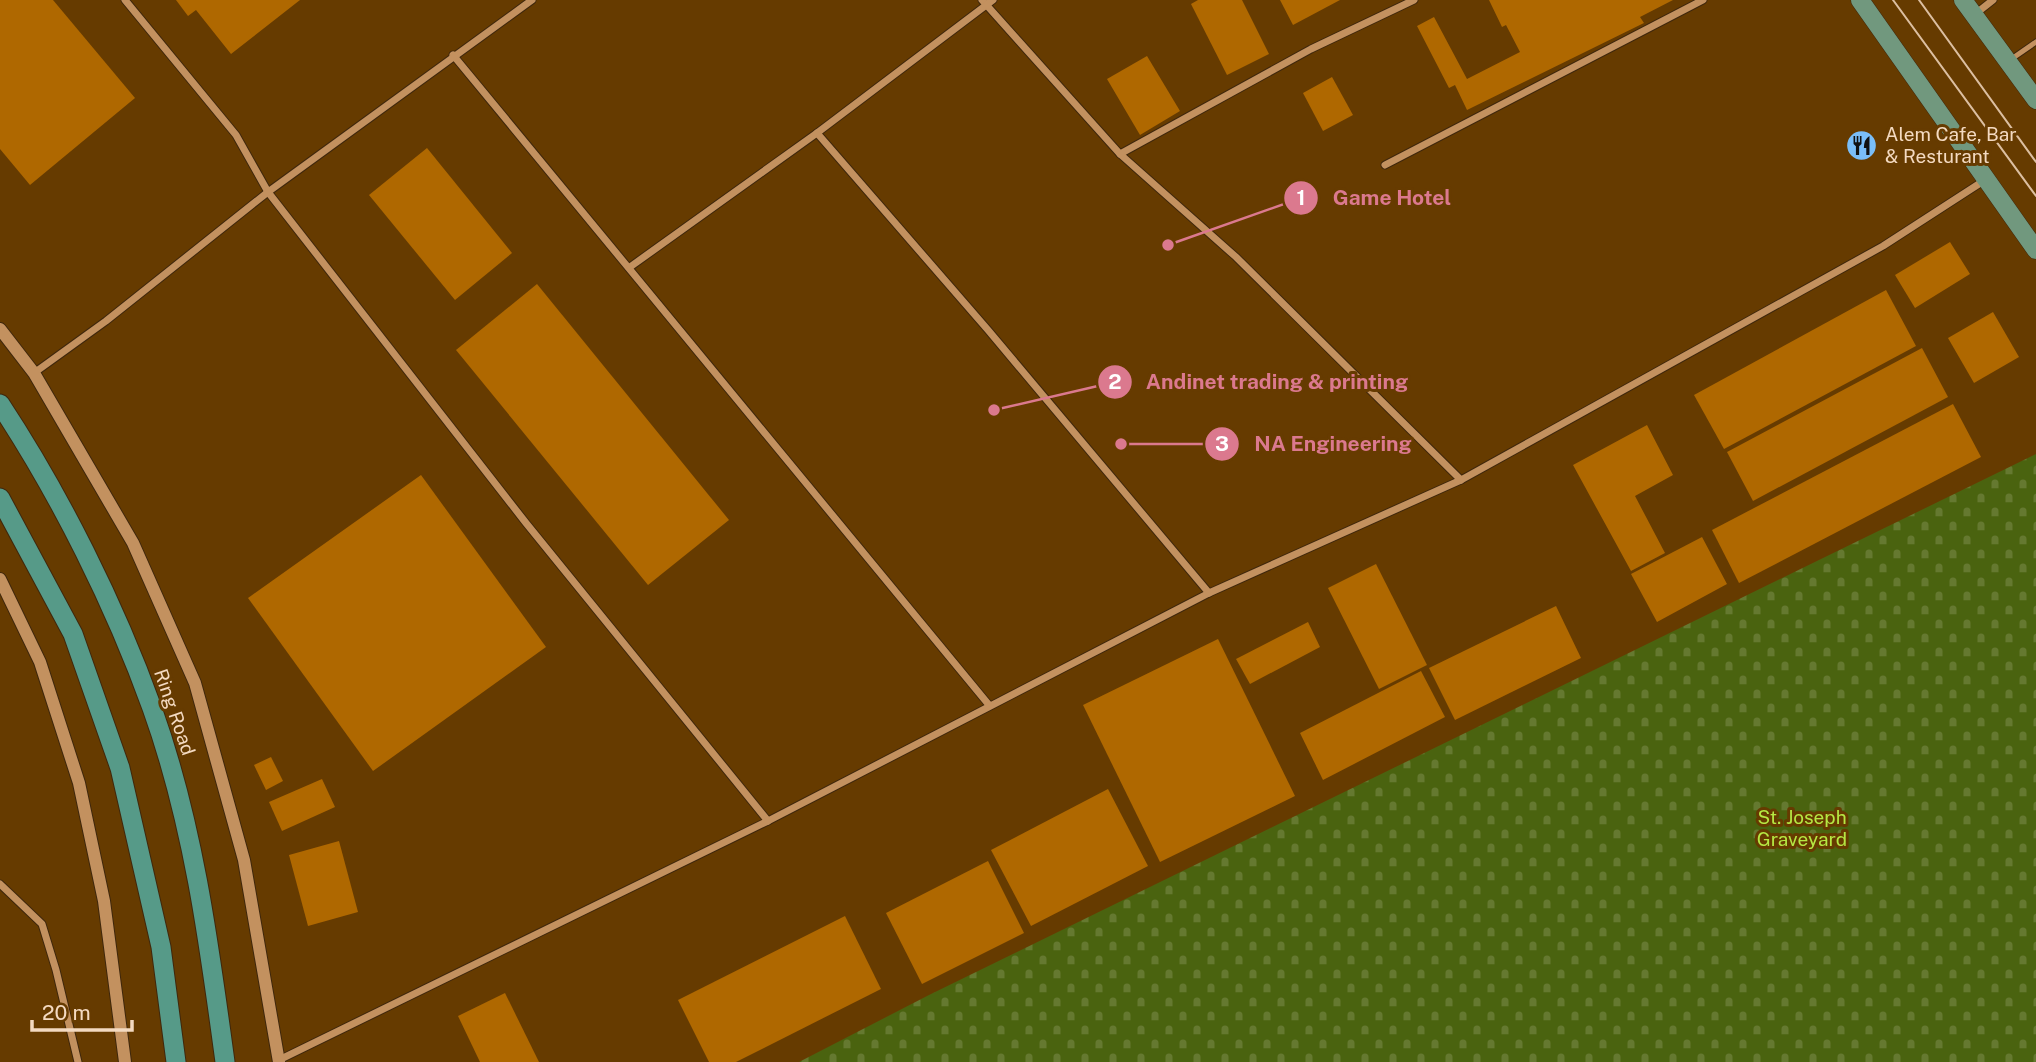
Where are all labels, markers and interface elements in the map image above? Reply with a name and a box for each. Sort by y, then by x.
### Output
place label: Alem Cafe, Bar & Resturant [1885,123,2017,167]
restaurant icon: Alem Cafe, Bar & Resturant [1845,128,1879,162]
callout: Game Hotel [1284,177,1465,219]
text: 1 [1297,185,1306,210]
text: Game Hotel [1333,185,1451,210]
callout: Andinet trading & printing [1097,361,1422,403]
text: 2 [1108,369,1122,394]
text: Andinet trading & printing [1146,369,1408,394]
callout: NA Engineering [1205,423,1425,465]
text: 3 [1215,431,1229,456]
text: NA Engineering [1254,431,1412,456]
street label: Ring Road [150,666,200,758]
park label: St. Joseph Graveyard [1757,806,1847,850]
scale bar [32,988,131,1032]
text: 20 m [42,1000,91,1025]

